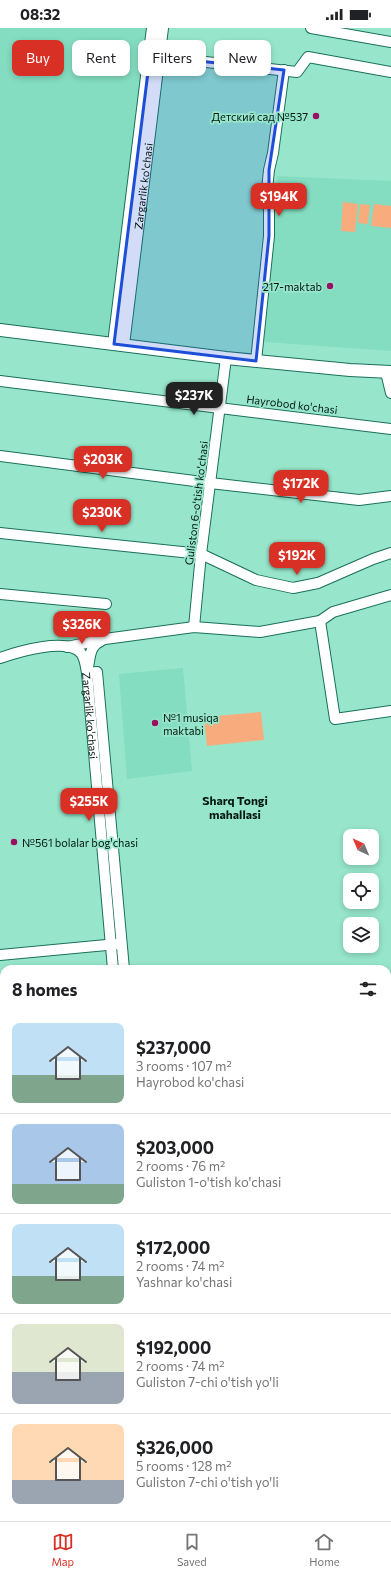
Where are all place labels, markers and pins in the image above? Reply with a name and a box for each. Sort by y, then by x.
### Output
place label: Детский сад №537 [211,110,308,123]
marker: Детский сад №537 [311,111,321,121]
pin: $194K [251,183,307,217]
place label: 217-maktab [263,280,322,293]
marker: 217-maktab [325,281,335,291]
pin: $237K [166,382,222,416]
pin: $203K [75,446,131,480]
pin: $172K [273,470,329,504]
pin: $230K [74,499,130,533]
pin: $192K [269,542,325,576]
pin: $326K [54,611,110,645]
place label: №1 musiqa maktabi [163,711,218,737]
marker: №1 musiqa maktabi [150,718,160,728]
pin: $255K [61,788,117,822]
place label: №561 bolalar bog'chasi [22,836,138,849]
marker: №561 bolalar bog'chasi [9,837,19,847]

